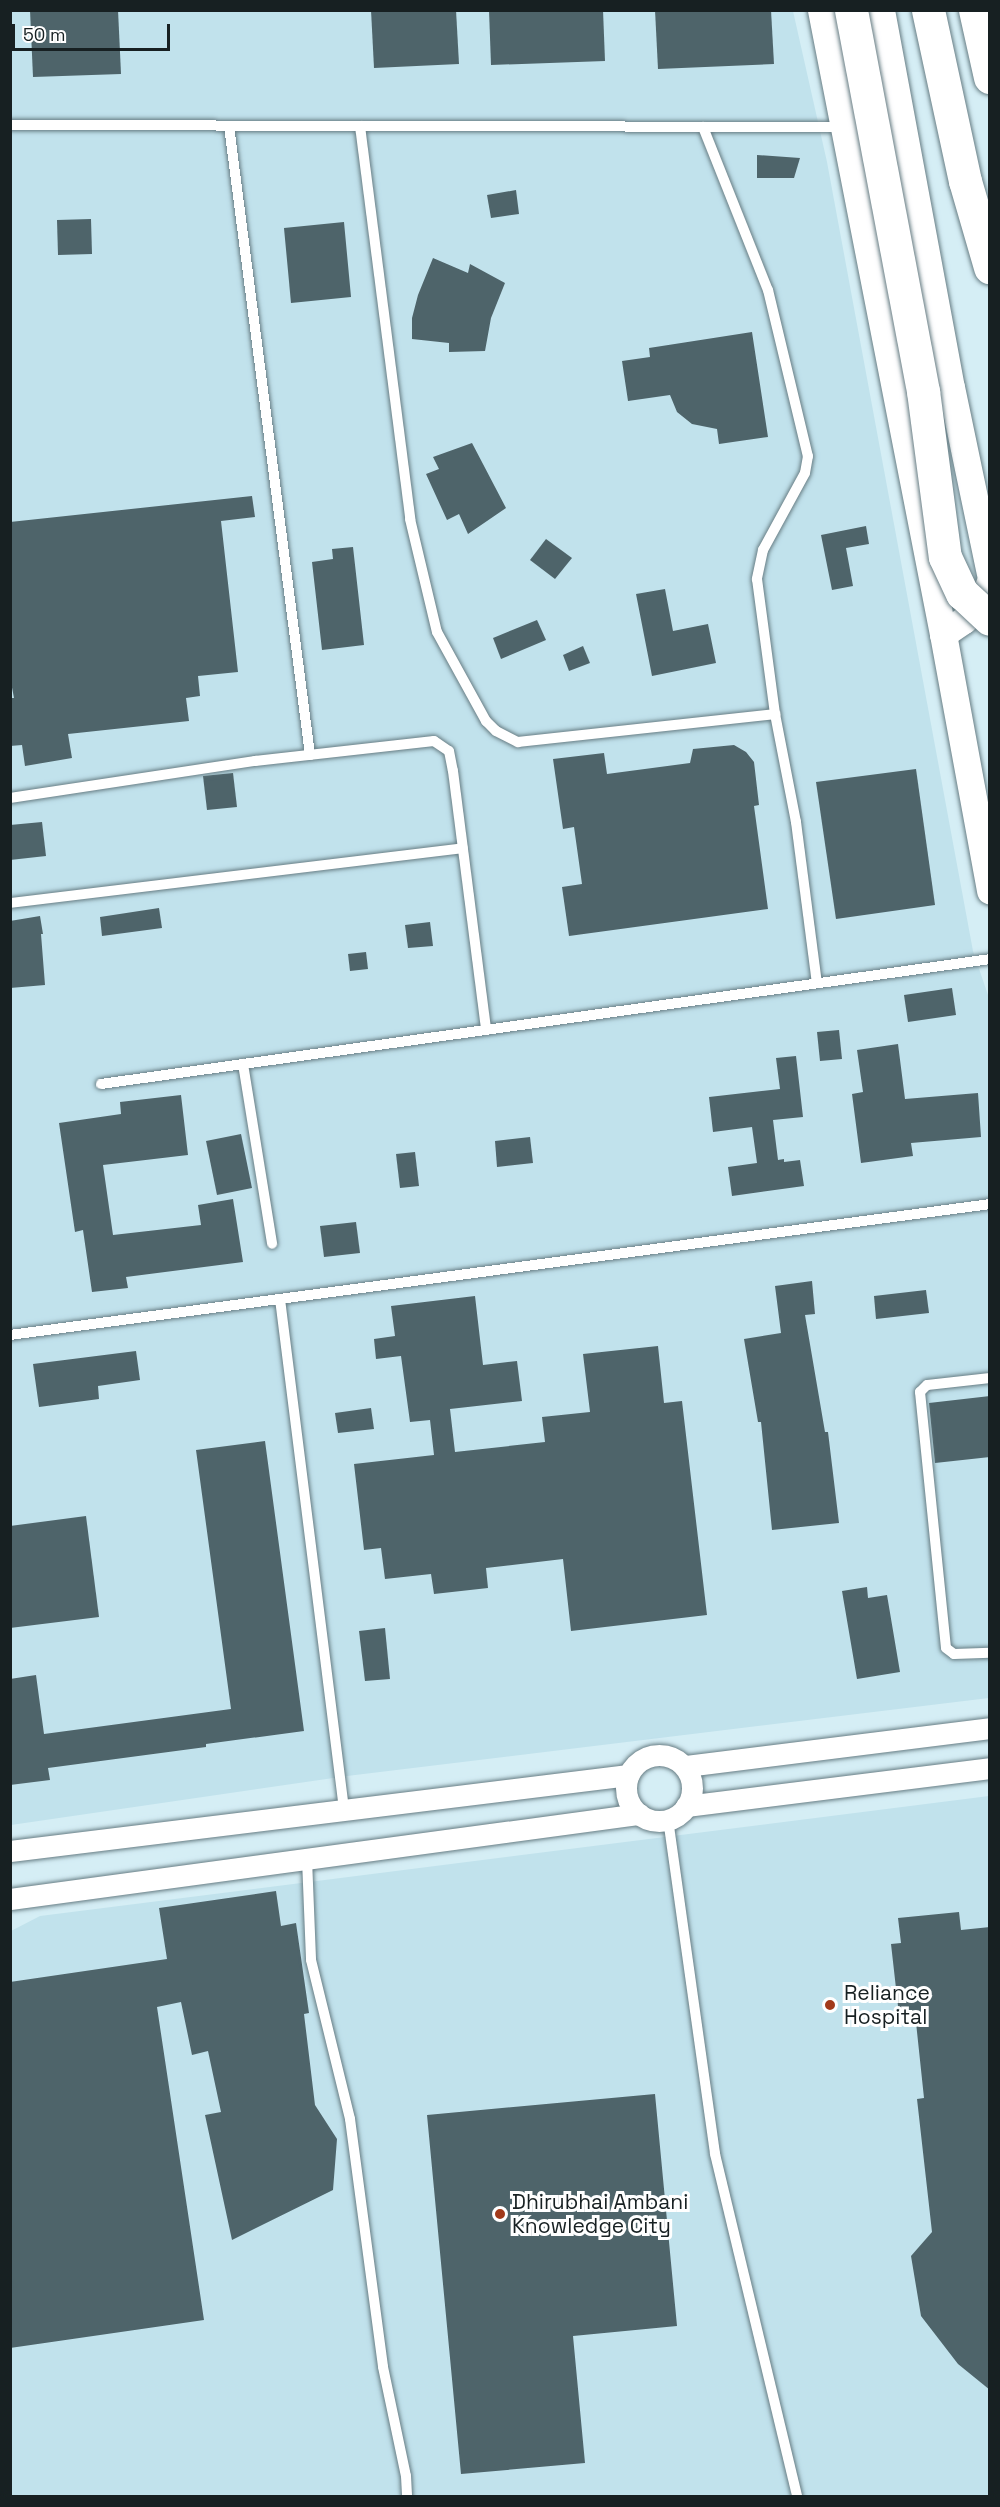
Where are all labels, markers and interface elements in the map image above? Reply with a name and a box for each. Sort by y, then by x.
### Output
scale bar [15,12,172,50]
text: 50 m [23,23,65,46]
place label: Reliance Hospital [844,1980,930,2030]
marker: Reliance Hospital [821,1996,839,2014]
place label: Dhirubhai Ambani Knowledge City [512,2189,689,2239]
marker: Dhirubhai Ambani Knowledge City [493,2207,507,2221]

